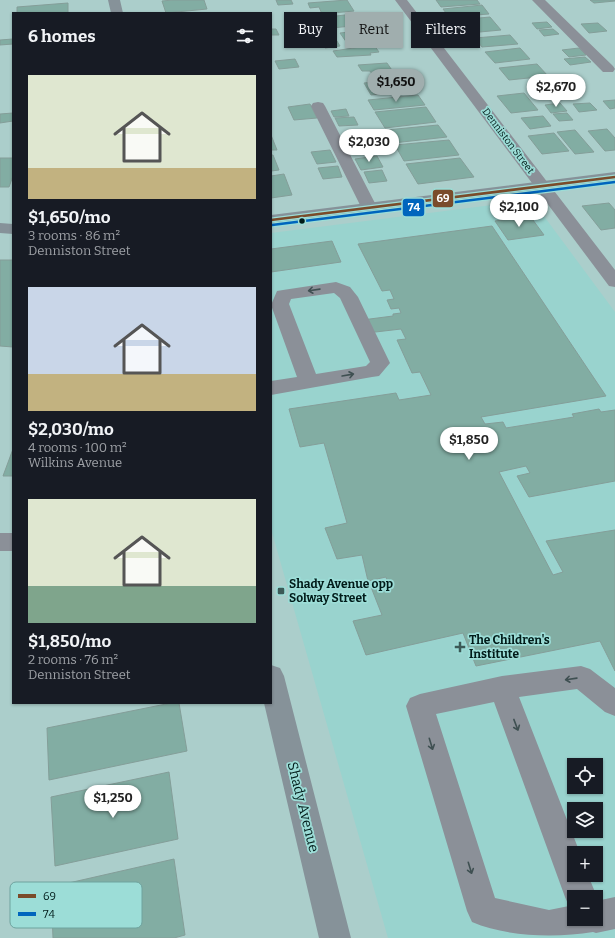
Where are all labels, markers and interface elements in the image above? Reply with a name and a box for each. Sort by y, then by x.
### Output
chip: Buy [284,12,337,48]
chip: Rent [345,12,403,48]
chip: Filters [411,12,480,48]
icon: filters [234,25,256,47]
text: 6 homes [28,26,96,47]
pin: $1,650 [363,69,429,103]
text: $1,650 [376,74,416,89]
pin: $2,670 [523,74,589,108]
text: $2,670 [536,79,576,94]
icon: home [106,101,178,173]
street label: Denniston Street [479,106,537,176]
pin: $2,030 [336,129,402,163]
text: $2,030 [348,134,390,149]
line badge: 69 [432,189,454,208]
text: 69 [436,192,450,205]
pin: $2,100 [486,194,552,228]
line badge: 74 [402,198,425,217]
text: $2,100 [499,199,539,214]
text: 74 [408,201,421,214]
text: $1,650/mo [28,207,110,228]
unlabelled marker [297,216,307,226]
text: 3 rooms · 86 m² [28,228,120,243]
text: Denniston Street [28,243,130,258]
one-way arrow [308,286,321,294]
icon: home [106,313,178,385]
one-way arrow [341,370,354,378]
text: $2,030/mo [28,419,114,440]
pin: $1,850 [436,427,502,461]
text: $1,850 [449,432,489,447]
text: 4 rooms · 100 m² [28,440,127,455]
text: Wilkins Avenue [28,455,122,470]
icon: home [106,525,178,597]
place label: Shady Avenue opp Solway Street [289,577,393,605]
marker: Shady Avenue opp Solway Street [276,586,286,596]
text: $1,850/mo [28,631,111,652]
place label: The Children's Institute [469,633,550,661]
marker: The Children's Institute [454,641,466,653]
text: 2 rooms · 76 m² [28,652,118,667]
text: Denniston Street [28,667,130,682]
one-way arrow [565,675,578,683]
one-way arrow [512,718,520,730]
one-way arrow [428,737,436,749]
map controls [567,758,603,926]
button: locate [567,758,603,794]
street label: Shady Avenue [284,760,322,854]
pin: $1,250 [80,785,146,819]
text: $1,250 [93,790,133,805]
button: layers [567,802,603,838]
button: + [567,846,603,882]
one-way arrow [467,861,474,874]
legend [10,882,142,928]
text: 69 [43,890,56,903]
button: − [567,890,603,926]
text: 74 [43,908,55,921]

